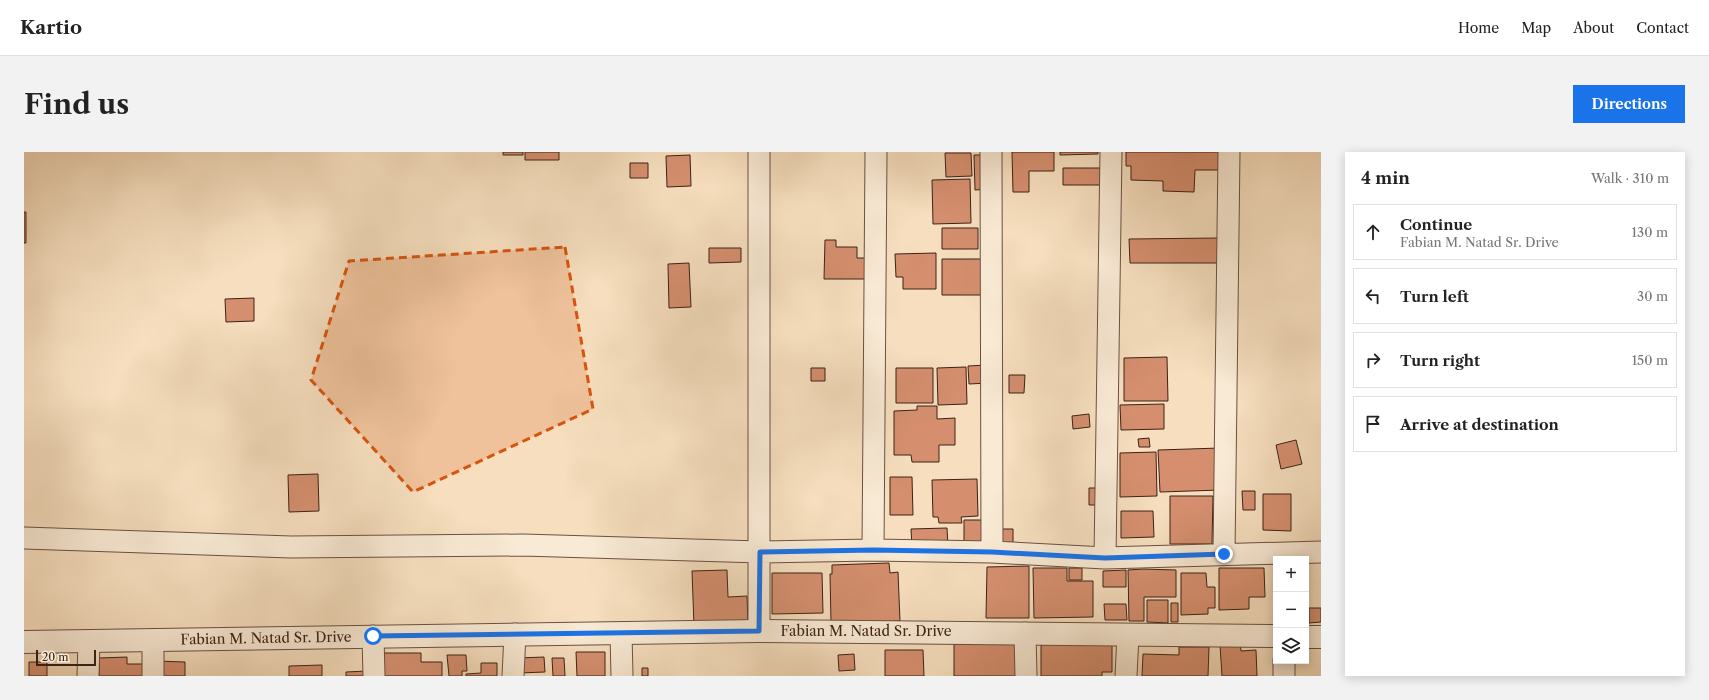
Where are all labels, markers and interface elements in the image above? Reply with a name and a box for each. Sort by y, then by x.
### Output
text: Kartio [20,16,82,39]
text: Home [1458,19,1499,37]
text: Map [1521,19,1551,37]
text: About [1573,19,1614,37]
text: Contact [1636,19,1689,37]
button: Directions [1573,85,1685,123]
text: Find us [24,87,129,121]
text: 4 min [1361,168,1410,188]
text: Walk · 310 m [1591,170,1669,186]
text: Continue [1400,215,1472,234]
icon: ahead [1362,221,1384,243]
text: 130 m [1632,224,1668,240]
text: Fabian M. Natad Sr. Drive [1400,234,1559,250]
icon: left [1362,285,1384,307]
text: Turn left [1400,287,1469,306]
text: 30 m [1637,288,1668,304]
icon: right [1362,349,1384,371]
text: Turn right [1400,351,1480,370]
text: 150 m [1632,352,1668,368]
icon: arrive [1362,413,1384,435]
text: Arrive at destination [1400,415,1559,434]
route end [1215,545,1233,563]
map controls [1273,556,1309,664]
button: + [1273,556,1309,592]
button: − [1273,592,1309,628]
street label: Fabian M. Natad Sr. Drive [780,622,952,640]
route start [364,627,382,645]
street label: Fabian M. Natad Sr. Drive [180,628,352,648]
button: layers [1273,628,1309,664]
scale bar [36,648,96,667]
text: 20 m [42,650,68,664]

